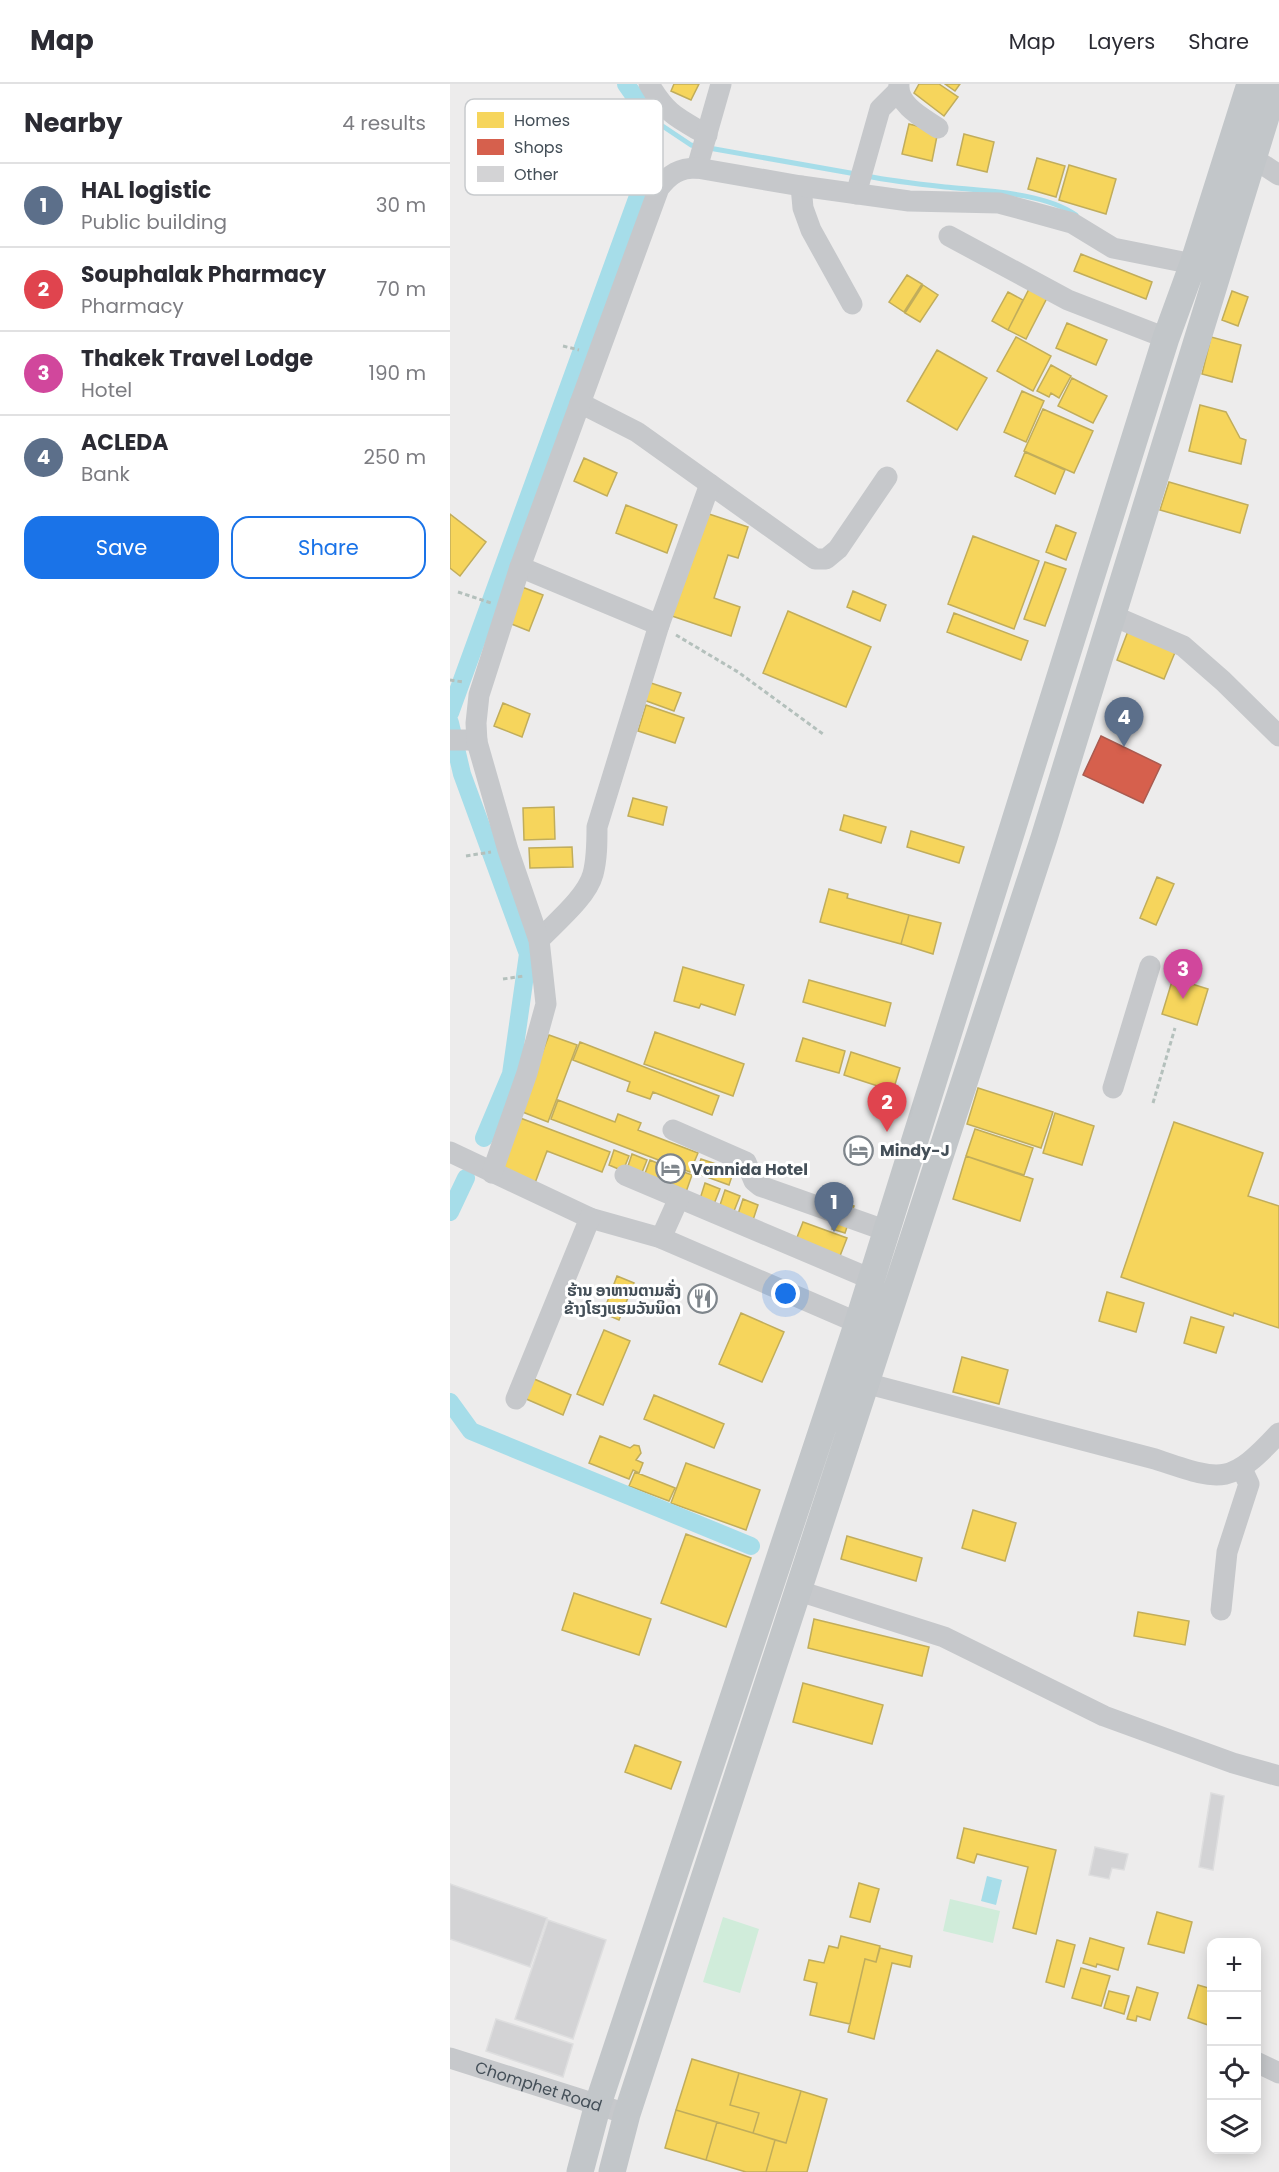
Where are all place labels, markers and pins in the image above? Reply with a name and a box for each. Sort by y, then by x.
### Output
pin: 4 [1104,698,1144,747]
pin: 3 [1164,950,1202,999]
pin: 2 [868,1082,906,1132]
hotel icon: Mindy-J [843,1134,875,1166]
place label: Mindy-J [880,1139,950,1162]
hotel icon: Vannida Hotel [654,1153,686,1185]
place label: Vannida Hotel [691,1158,808,1181]
pin: 1 [814,1182,854,1232]
place label: ຮ້ານ ອາຫານຕາມສັ່ງ ຂ້າງໂຮງແຮມວັນນິດາ [564,1279,681,1320]
restaurant icon: ຮ້ານ ອາຫານຕາມສັ່ງ ຂ້າງໂຮງແຮມວັນນິດາ [686,1283,718,1315]

